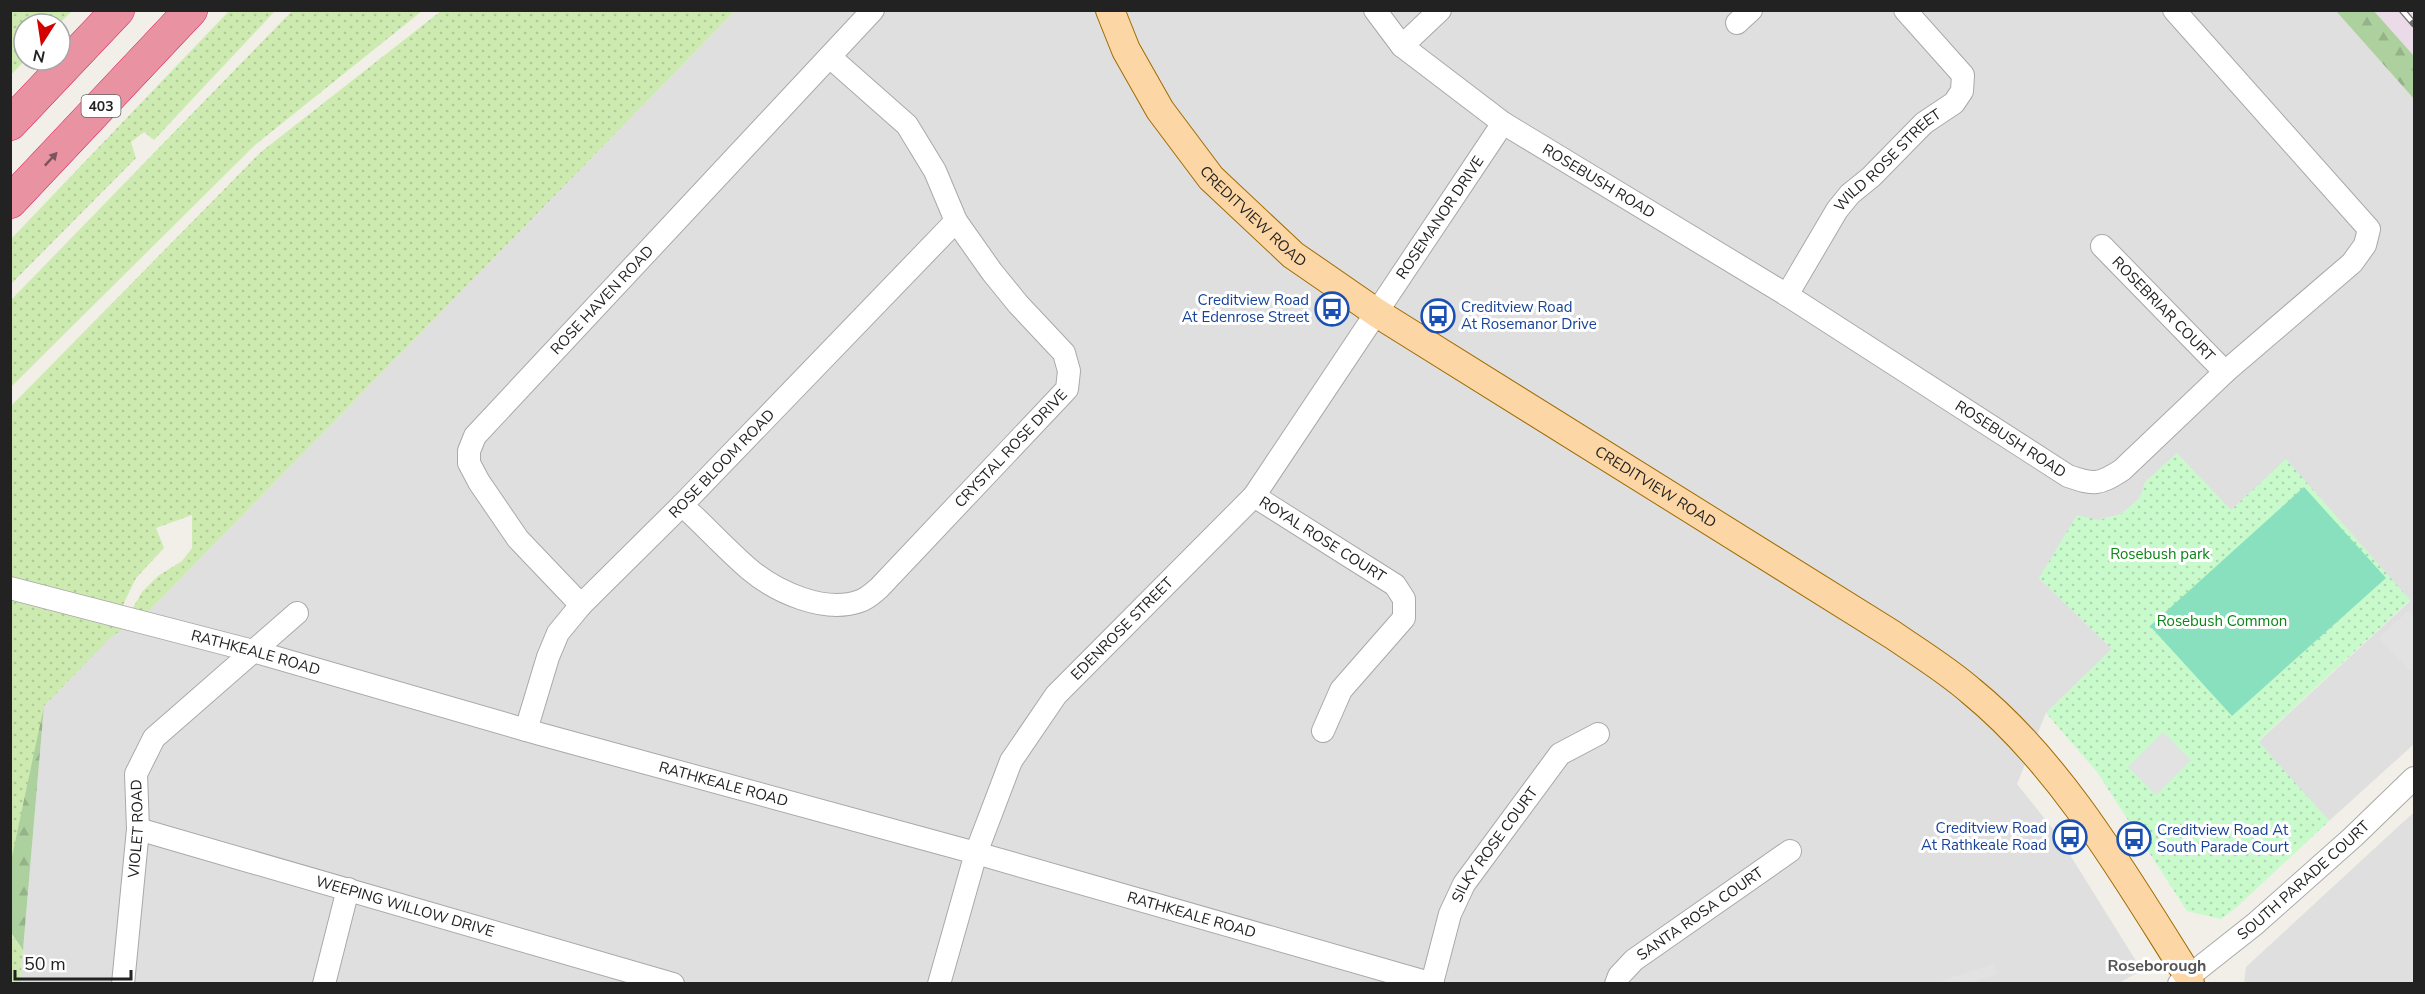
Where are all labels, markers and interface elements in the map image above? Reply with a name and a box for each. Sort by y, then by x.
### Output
north arrow [12,12,72,72]
text: N [31,44,47,68]
road number: 403 [82,95,120,117]
street label: WILD ROSE STREET [1830,104,1945,216]
street label: ROSEBUSH ROAD [1539,139,1659,223]
one-way arrow [44,152,57,167]
street label: ROSEMANOR DRIVE [1392,152,1488,283]
street label: CREDITVIEW ROAD [1195,162,1310,271]
street label: ROSE HAVEN ROAD [546,241,658,359]
street label: ROSEBRIAR COURT [2108,252,2219,366]
place label: Creditview Road At Edenrose Street [1182,290,1310,327]
bus stop icon: Creditview Road At Edenrose Street [1314,291,1350,327]
place label: Creditview Road At Rosemanor Drive [1461,297,1597,334]
bus stop icon: Creditview Road At Rosemanor Drive [1420,298,1456,334]
street label: CRYSTAL ROSE DRIVE [950,385,1072,512]
street label: ROSEBUSH ROAD [1951,396,2070,482]
street label: ROSE BLOOM ROAD [665,405,779,522]
street label: CREDITVIEW ROAD [1591,441,1720,532]
street label: ROYAL ROSE COURT [1255,492,1390,587]
park label: Rosebush park [2110,544,2210,564]
street label: EDENROSE STREET [1066,573,1178,684]
park label: Rosebush Common [2157,611,2287,631]
street label: RATHKEALE ROAD [189,625,323,680]
street label: RATHKEALE ROAD [657,757,790,811]
street label: VIOLET ROAD [123,779,148,880]
street label: SILKY ROSE COURT [1447,783,1542,905]
street label: SOUTH PARADE COURT [2233,816,2374,944]
place label: Creditview Road At Rathkeale Road [1921,818,2047,855]
bus stop icon: Creditview Road At Rathkeale Road [2052,819,2088,855]
place label: Creditview Road At South Parade Court [2157,820,2290,857]
bus stop icon: Creditview Road At South Parade Court [2116,821,2152,857]
street label: SANTA ROSA COURT [1633,863,1767,965]
street label: WEEPING WILLOW DRIVE [313,871,497,942]
street label: RATHKEALE ROAD [1125,887,1258,943]
scale bar [15,943,130,981]
text: 50 m [24,952,66,976]
district label: Roseborough [2108,955,2206,977]

